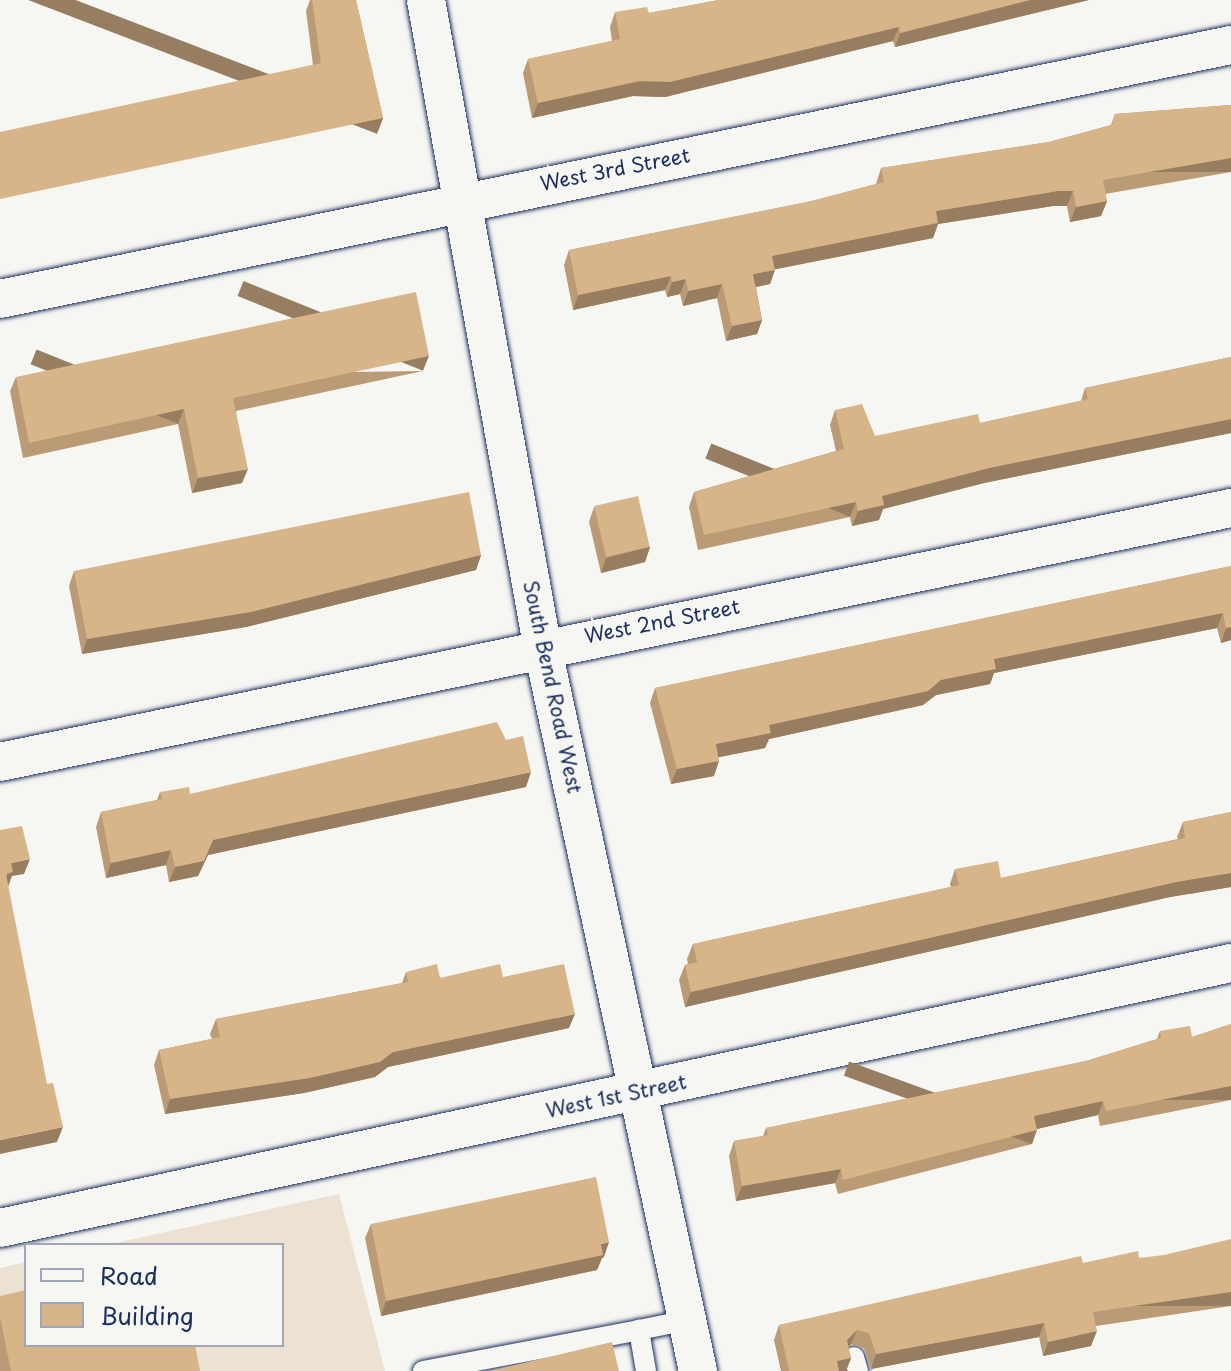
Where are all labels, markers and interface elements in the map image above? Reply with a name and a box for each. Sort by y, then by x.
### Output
street label: West 3rd Street [537,143,693,195]
street label: South Bend Road West [519,578,587,796]
street label: West 2nd Street [582,594,742,648]
street label: West 1st Street [542,1069,690,1123]
legend [24,1243,284,1347]
text: Road [100,1257,158,1293]
text: Building [100,1297,194,1333]

